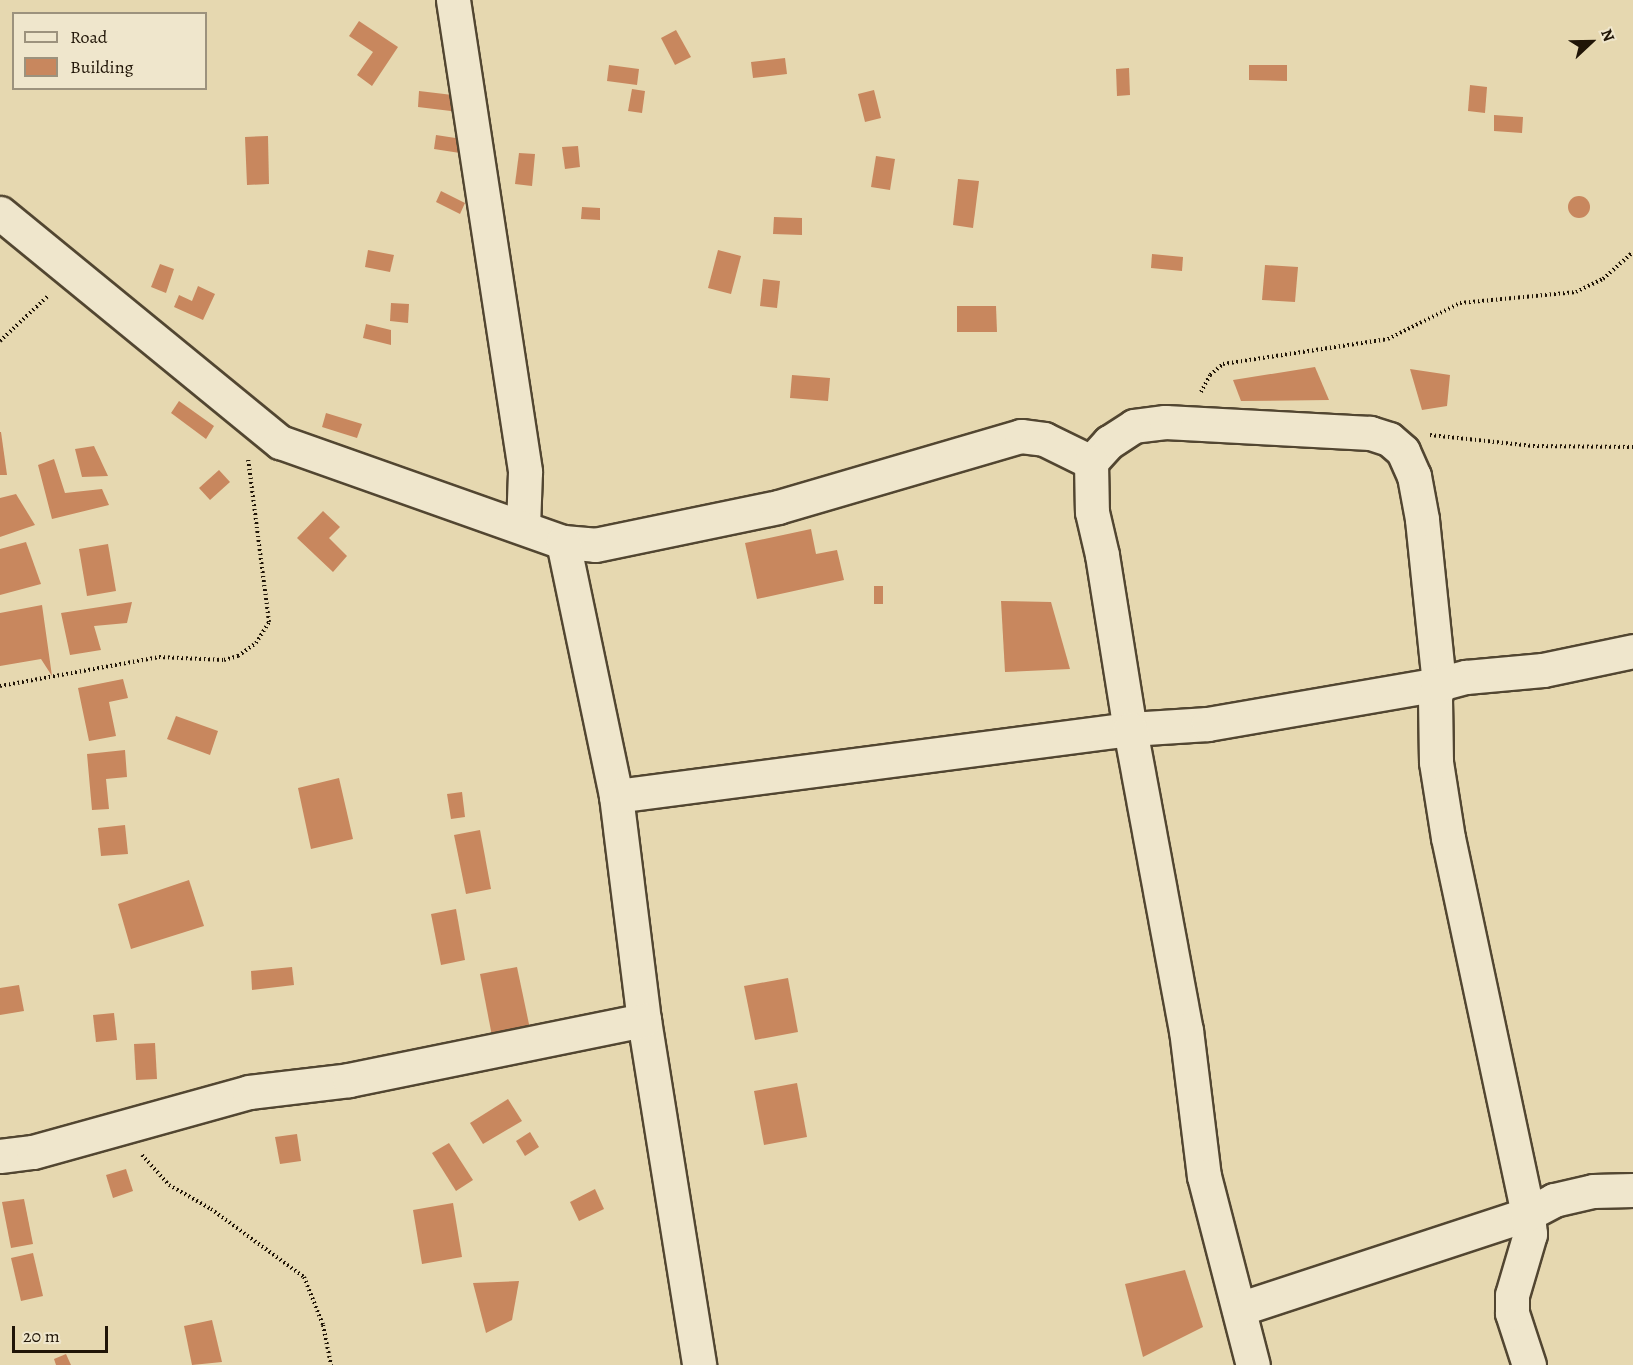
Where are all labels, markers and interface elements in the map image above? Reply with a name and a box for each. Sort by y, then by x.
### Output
legend [12,12,207,90]
north arrow [1561,12,1621,72]
text: Road [70,25,107,49]
text: N [1595,26,1620,45]
text: Building [70,55,134,79]
scale bar [15,1314,111,1352]
text: 20 m [23,1324,60,1348]

